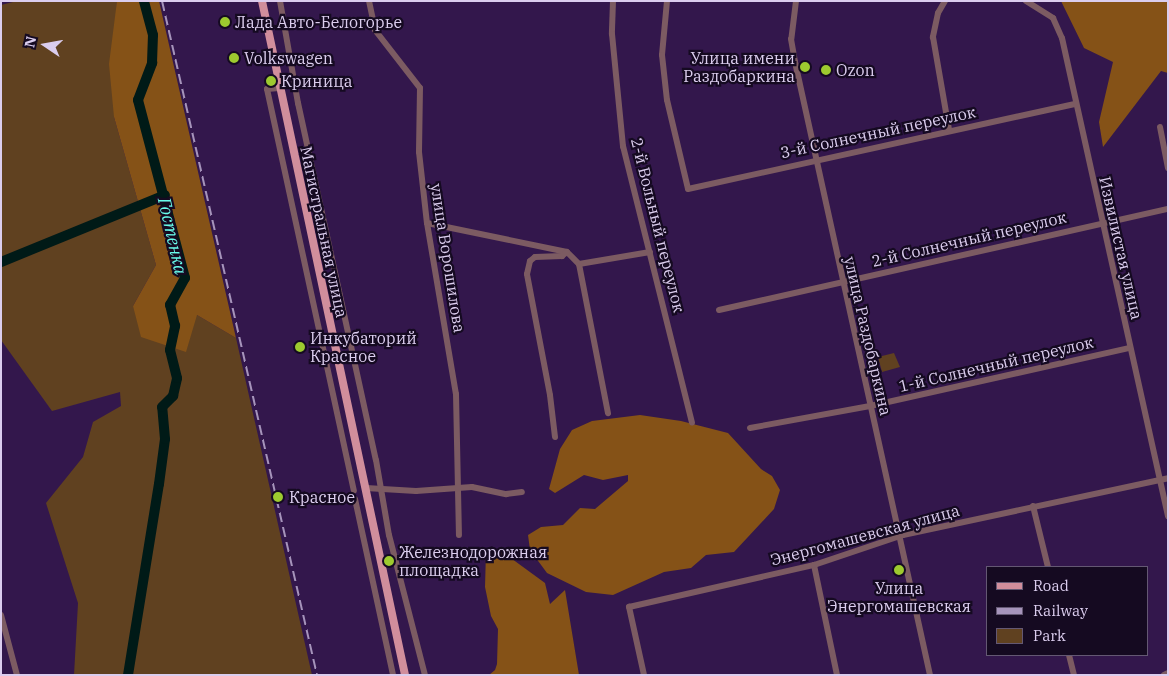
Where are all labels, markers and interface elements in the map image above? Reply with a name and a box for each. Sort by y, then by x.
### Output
place label: Лада Авто-Белогорье [235,12,402,32]
marker: Лада Авто-Белогорье [219,16,231,28]
north arrow [20,20,70,70]
text: N [20,35,40,49]
place label: Volkswagen [244,48,333,68]
place label: Улица имени Раздобаркина [683,48,795,86]
marker: Volkswagen [228,52,240,64]
place label: Ozon [836,60,875,80]
marker: Улица имени Раздобаркина [799,61,811,73]
marker: Ozon [820,64,832,76]
place label: Криница [281,71,353,91]
marker: Криница [265,75,277,87]
street label: 3-й Солнечный переулок [779,102,977,162]
street label: 2-й Вольный переулок [627,136,689,314]
street label: Магистральная улица [296,145,352,319]
street label: Извилистая улица [1095,175,1147,321]
street label: улица Ворошилова [427,182,469,334]
water label: Гостенка [153,195,191,277]
street label: 2-й Солнечный переулок [870,207,1068,271]
street label: улица Раздобаркина [840,255,896,417]
place label: Инкубаторий Красное [310,328,417,366]
street label: 1-й Солнечный переулок [897,332,1095,396]
marker: Инкубаторий Красное [294,341,306,353]
place label: Красное [289,487,355,507]
marker: Красное [271,490,285,504]
street label: Энергомашевская улица [768,500,962,570]
place label: Железнодорожная площадка [399,542,547,580]
marker: Железнодорожная площадка [383,555,395,567]
marker: Улица Энергомашевская [893,564,905,576]
legend [986,566,1149,656]
text: Road [1033,576,1069,595]
place label: Улица Энергомашевская [827,578,971,616]
text: Railway [1033,601,1088,620]
text: Park [1033,626,1066,645]

